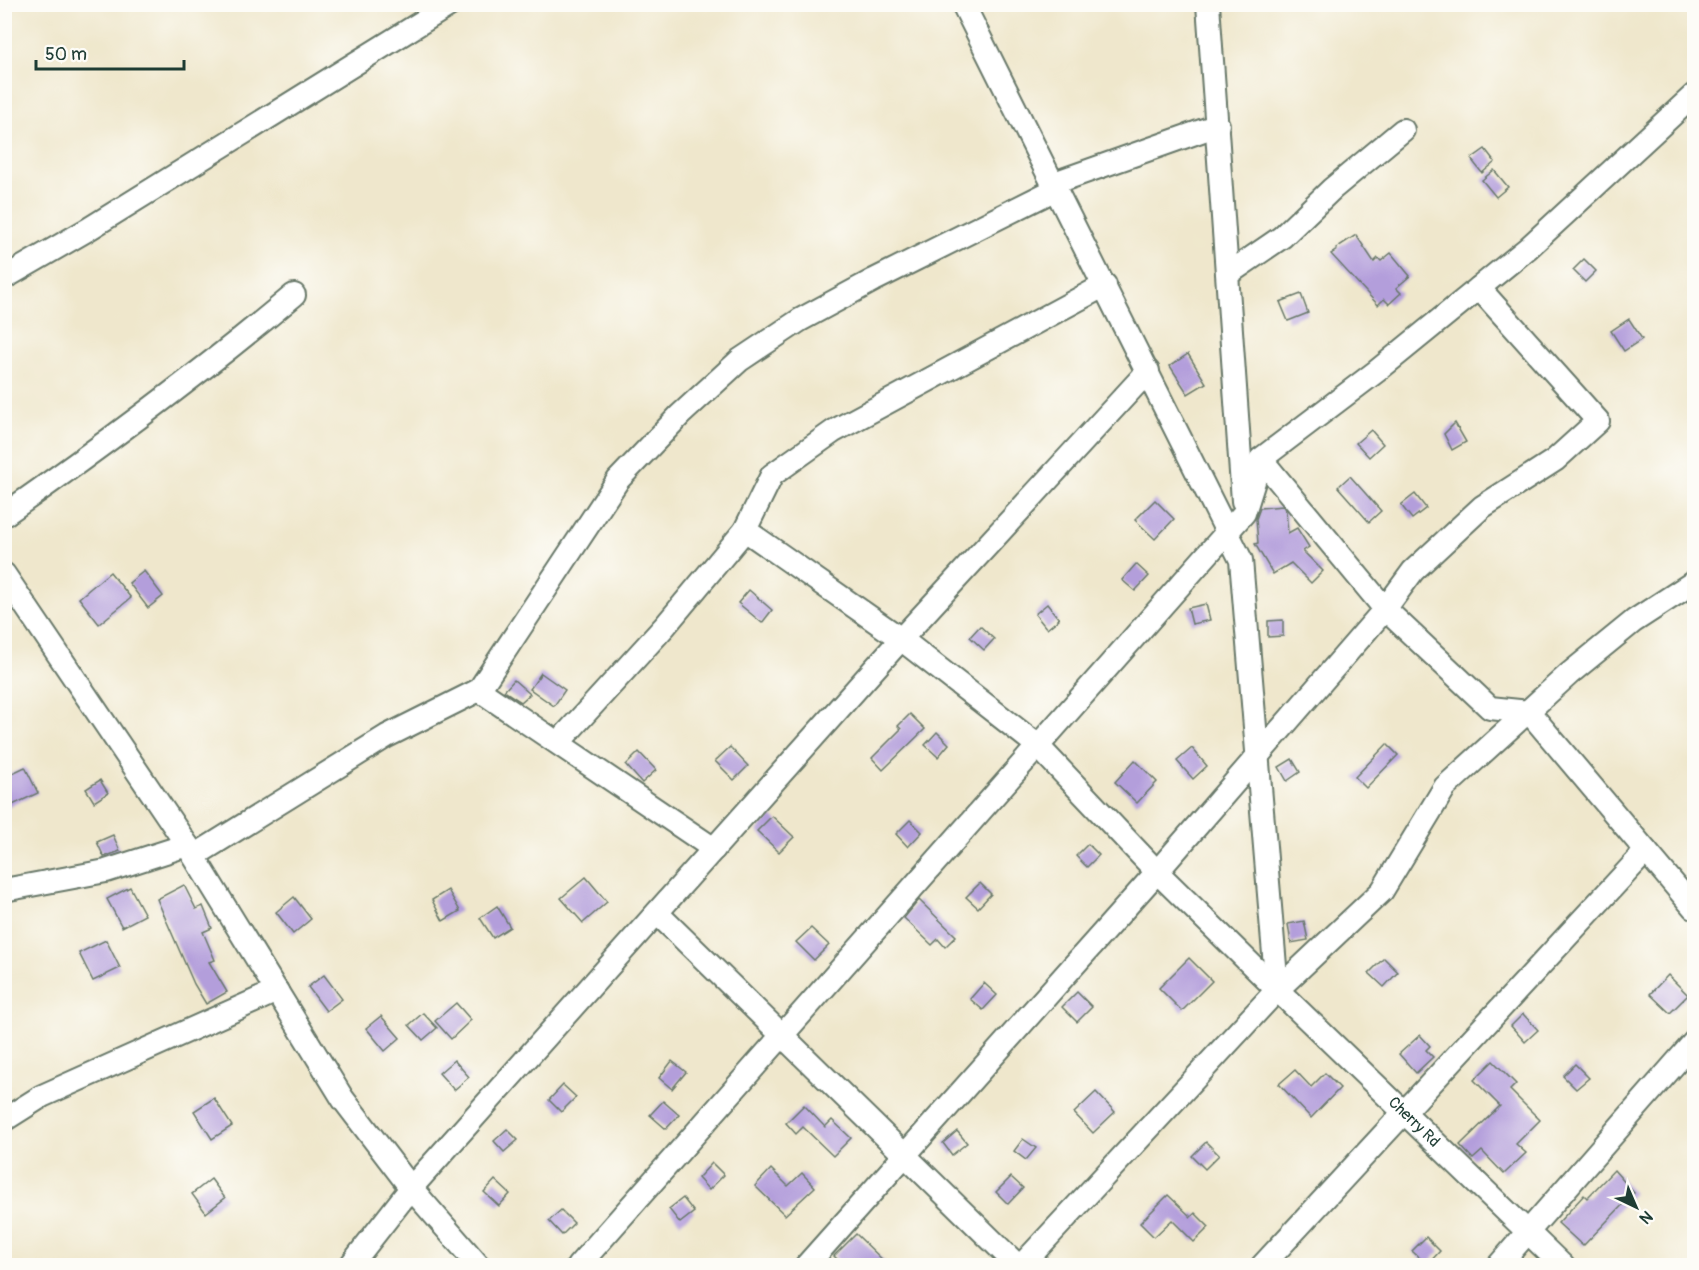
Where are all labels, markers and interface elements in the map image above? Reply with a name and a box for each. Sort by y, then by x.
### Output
scale bar [36,33,184,71]
text: 50 m [45,43,87,66]
street label: Cherry Rd [1384,1093,1444,1151]
north arrow [1606,1177,1666,1237]
text: N [1635,1206,1657,1228]

